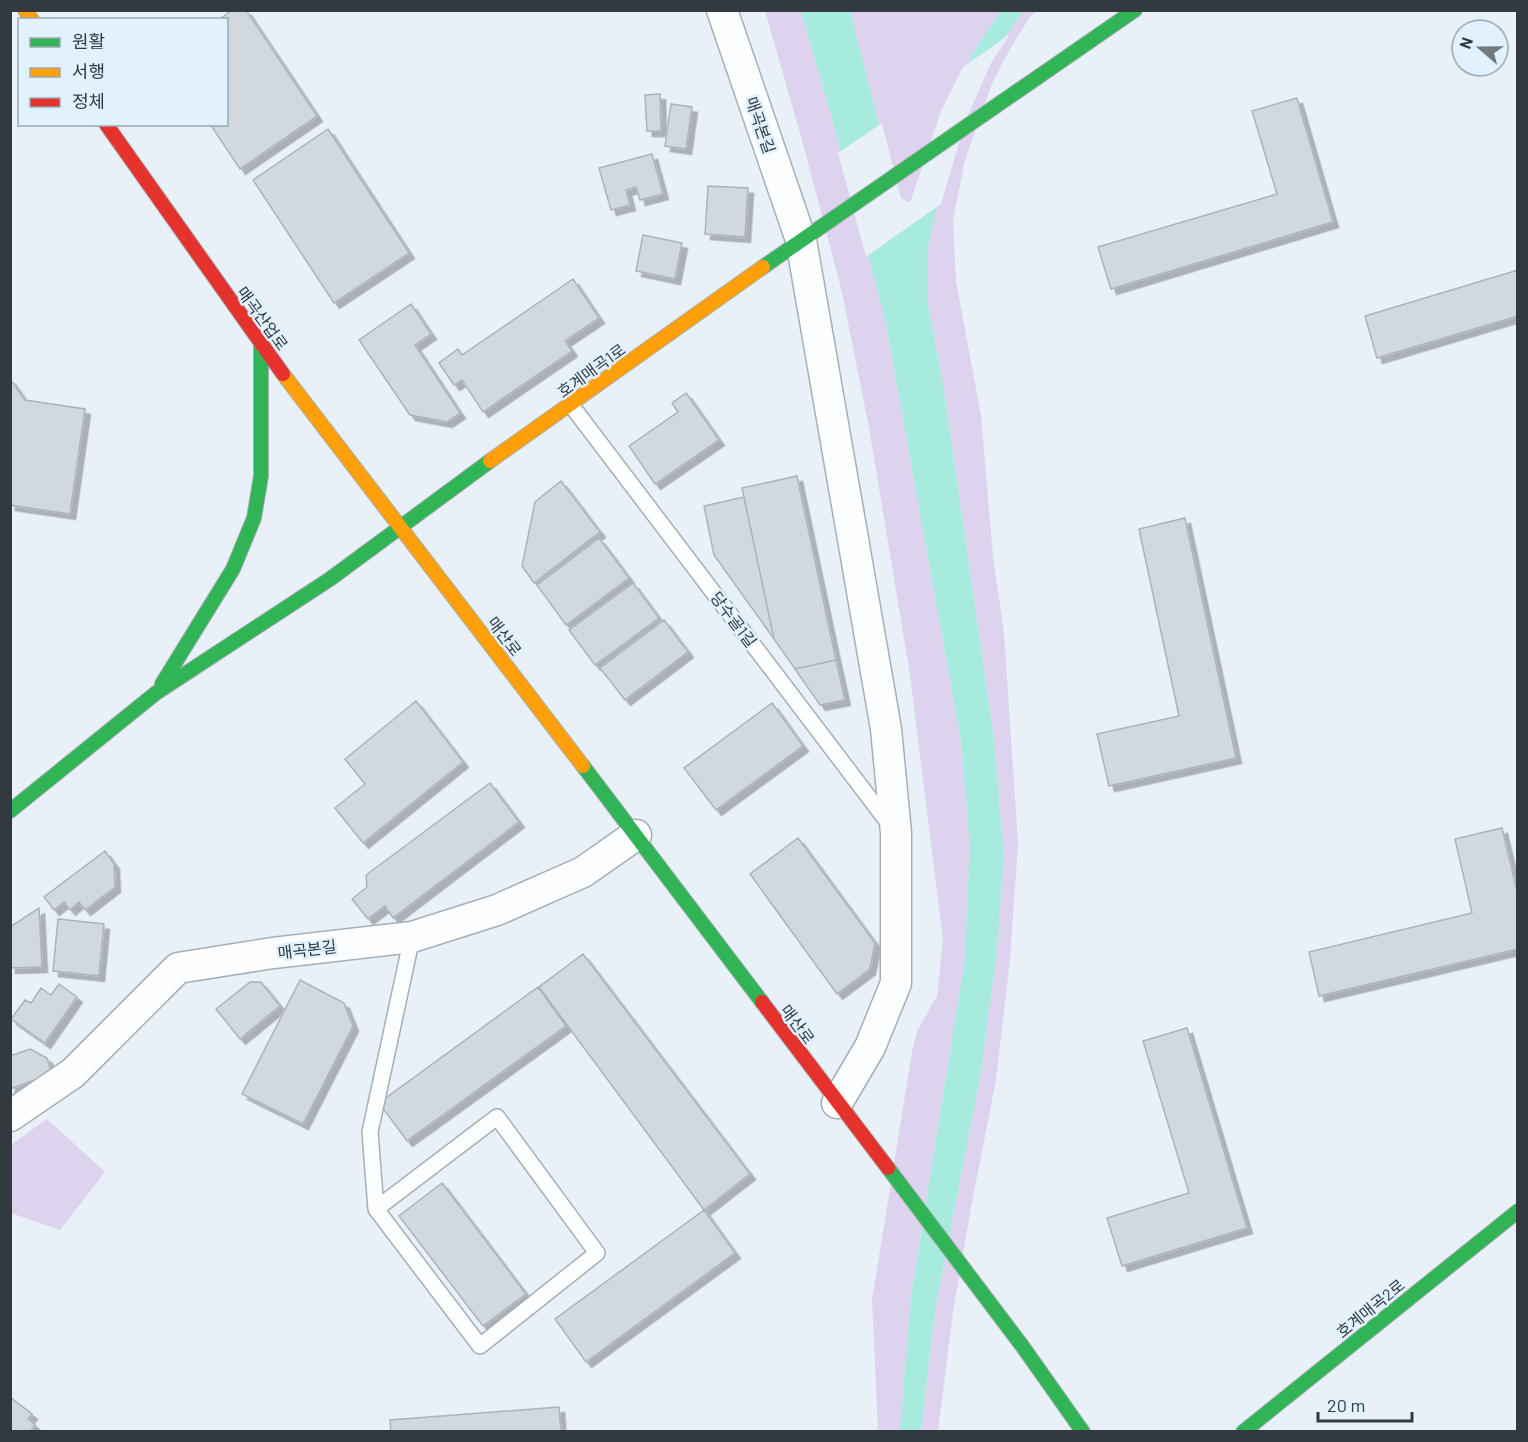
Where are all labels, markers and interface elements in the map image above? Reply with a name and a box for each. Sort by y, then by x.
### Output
legend [18,18,228,126]
north arrow [1450,18,1510,78]
text: 원활 [72,30,105,52]
text: N [1455,34,1476,51]
text: 서행 [72,60,105,82]
text: 정체 [72,90,105,112]
street label: 매곡본길 [742,94,780,156]
street label: 매곡산업로 [234,283,292,354]
street label: 호계매곡1로 [553,339,629,401]
street label: 당수골1길 [707,588,761,650]
street label: 매산로 [484,613,526,660]
street label: 매곡본길 [277,936,337,962]
street label: 매산로 [777,1001,819,1048]
street label: 호계매곡2로 [1332,1275,1408,1341]
scale bar [1318,1385,1412,1423]
text: 20 m [1327,1394,1365,1416]

